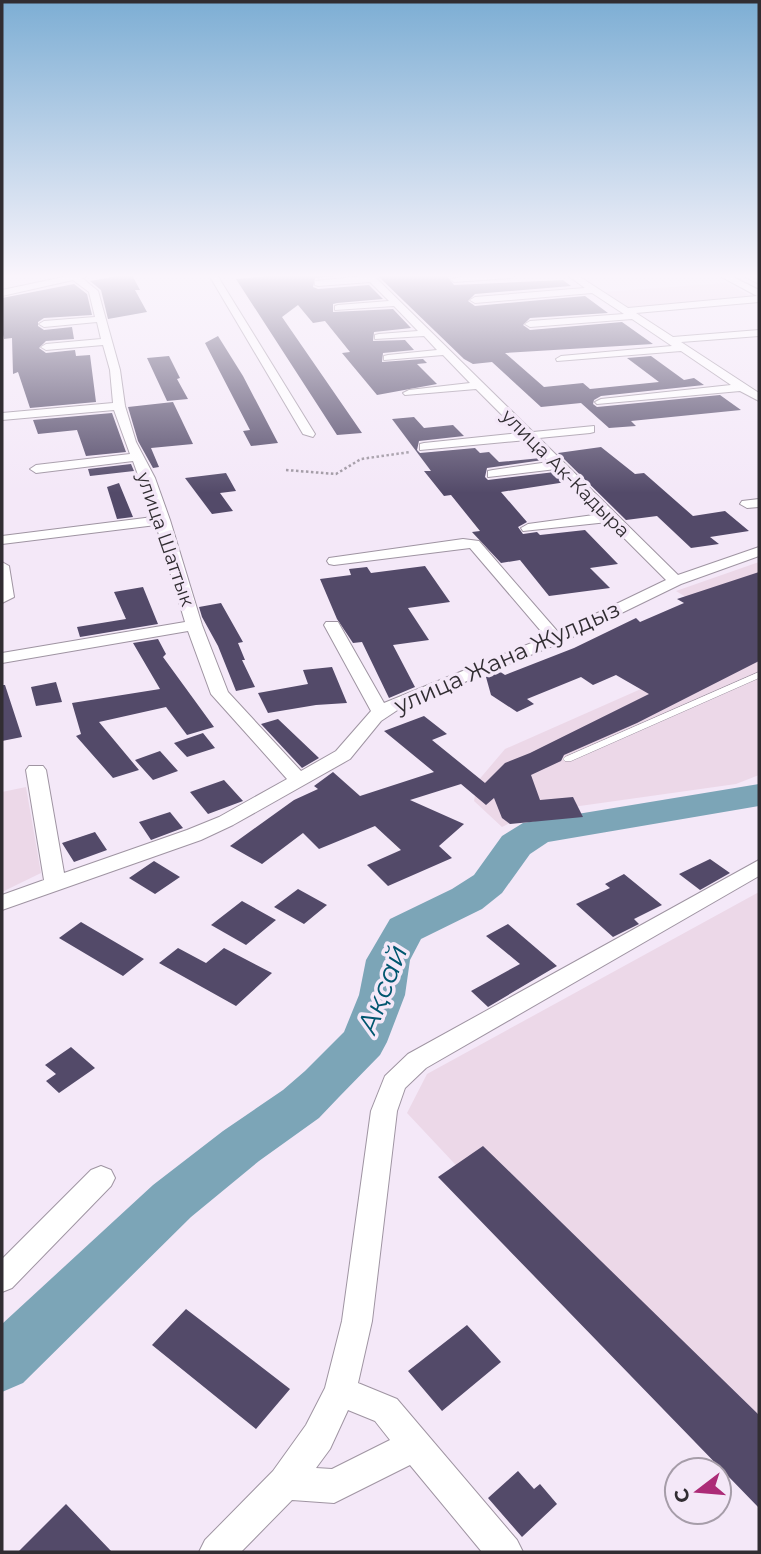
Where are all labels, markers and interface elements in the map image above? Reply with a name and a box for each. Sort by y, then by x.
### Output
street label: улица Ак-Кадыра [496,404,635,542]
street label: улица Шаттык [131,468,199,609]
street label: улица Жана Жулдыз [389,595,624,720]
water label: Ақсай [349,940,414,1040]
north arrow [663,1456,733,1526]
text: С [669,1486,695,1505]

